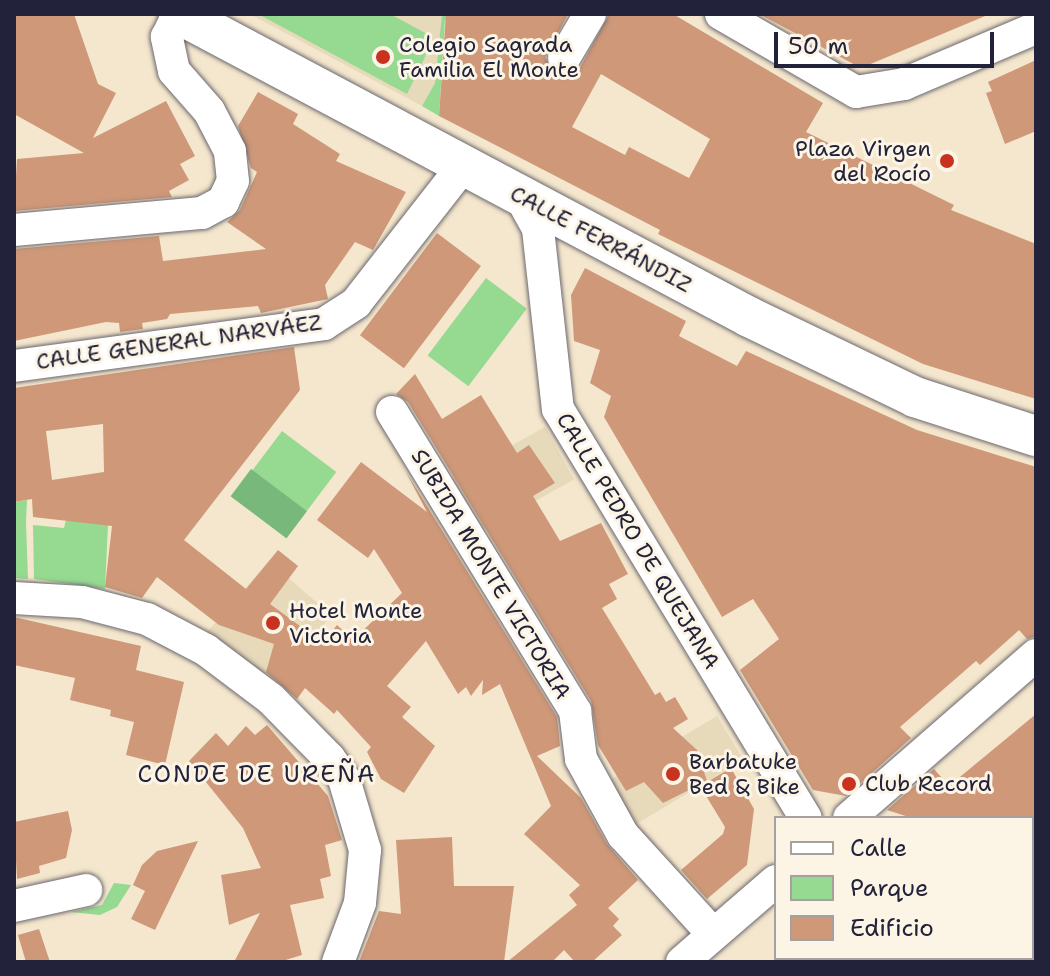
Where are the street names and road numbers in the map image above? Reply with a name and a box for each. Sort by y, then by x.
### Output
street label: CALLE FERRÁNDIZ [506,180,696,298]
street label: CALLE GENERAL NARVÁEZ [34,309,324,375]
street label: CALLE PEDRO DE QUEJANA [551,408,725,674]
street label: SUBIDA MONTE VICTORIA [406,444,576,704]

